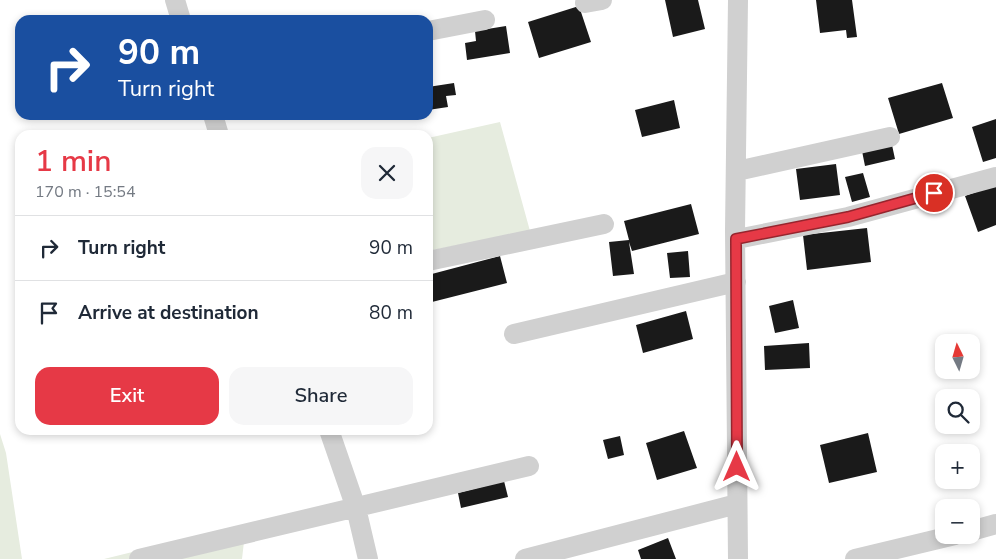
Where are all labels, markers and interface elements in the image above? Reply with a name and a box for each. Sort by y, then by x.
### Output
text: 90 m [118,29,200,76]
icon: right [35,35,100,100]
text: Turn right [118,74,214,104]
text: 1 min [35,141,111,182]
button: close [361,147,413,199]
pin [913,172,955,214]
icon: arrive [920,179,948,207]
text: 170 m · 15:54 [35,181,136,203]
icon: right [35,234,63,262]
text: Turn right [78,235,165,261]
text: 90 m [369,235,413,261]
icon: arrive [35,299,63,327]
text: Arrive at destination [78,300,259,326]
text: 80 m [369,300,413,326]
north arrow [935,334,980,379]
map controls [935,334,980,544]
button: Exit [35,367,219,425]
button: Share [229,367,413,425]
button: search [935,389,980,434]
position arrow [710,440,762,492]
button: + [935,444,980,489]
button: − [935,499,980,544]

